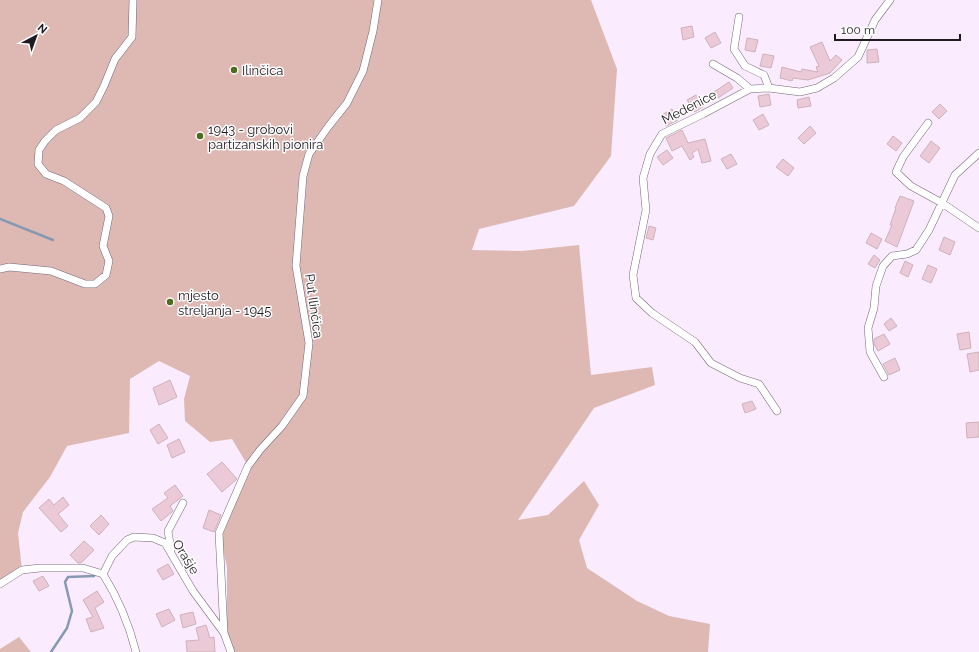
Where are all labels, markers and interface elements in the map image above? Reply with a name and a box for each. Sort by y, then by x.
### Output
north arrow [16,16,56,56]
scale bar [835,16,960,42]
text: N [35,21,50,36]
text: 100 m [841,23,875,37]
place label: Ilinčica [242,63,283,78]
marker: Ilinčica [229,65,239,75]
street label: Medenice [659,87,719,127]
place label: 1943 - grobovi partizanskih pionira [208,122,323,152]
marker: 1943 - grobovi partizanskih pionira [195,131,205,141]
street label: Put Ilinčica [302,273,326,339]
place label: mjesto streljanja - 1945 [178,288,271,318]
marker: mjesto streljanja - 1945 [165,297,175,307]
street label: Orašje [170,537,203,577]

